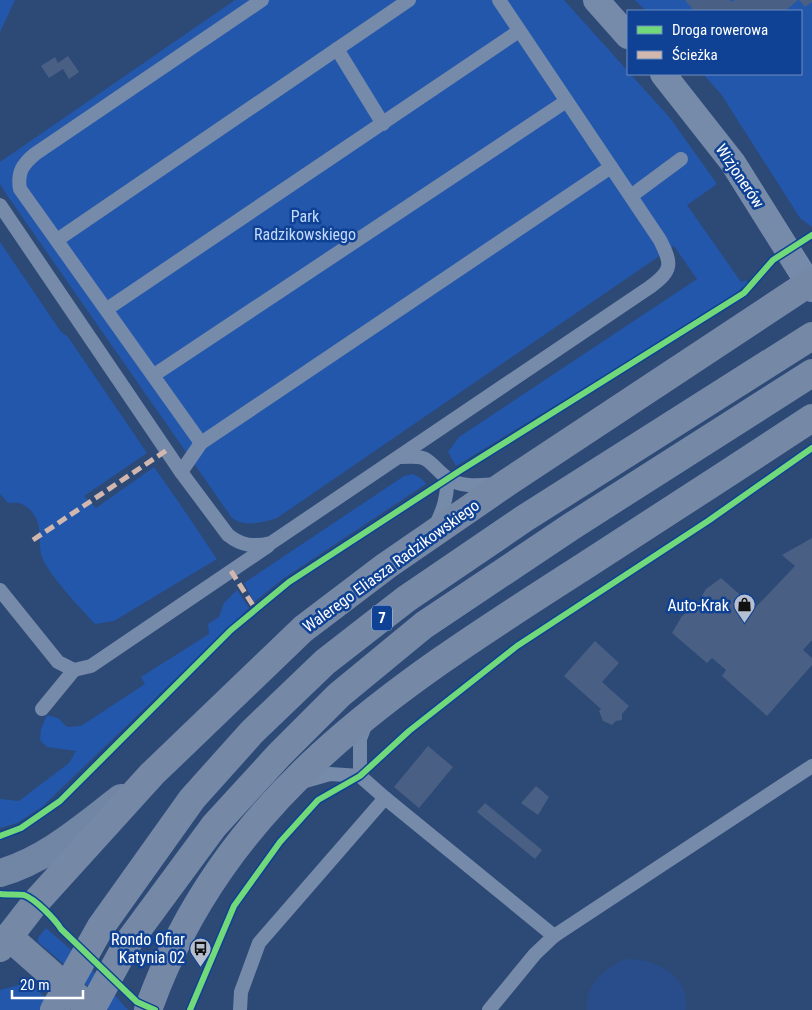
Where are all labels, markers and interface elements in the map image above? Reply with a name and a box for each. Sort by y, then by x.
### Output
legend [627,10,802,75]
text: Droga rowerowa [672,21,768,39]
text: Ścieżka [672,46,718,64]
street label: Wizjonerów [712,140,768,212]
park label: Park Radzikowskiego [254,207,356,244]
street label: Walerego Eliasza Radzikowskiego [299,496,483,636]
shop icon: Auto-Krak [733,593,757,624]
place label: Auto-Krak [667,596,730,615]
road number: 7 [372,606,392,630]
place label: Rondo Ofiar Katynia 02 [111,930,185,967]
bus stop icon: Rondo Ofiar Katynia 02 [189,936,213,967]
scale bar [12,968,84,1000]
text: 20 m [20,976,50,994]

